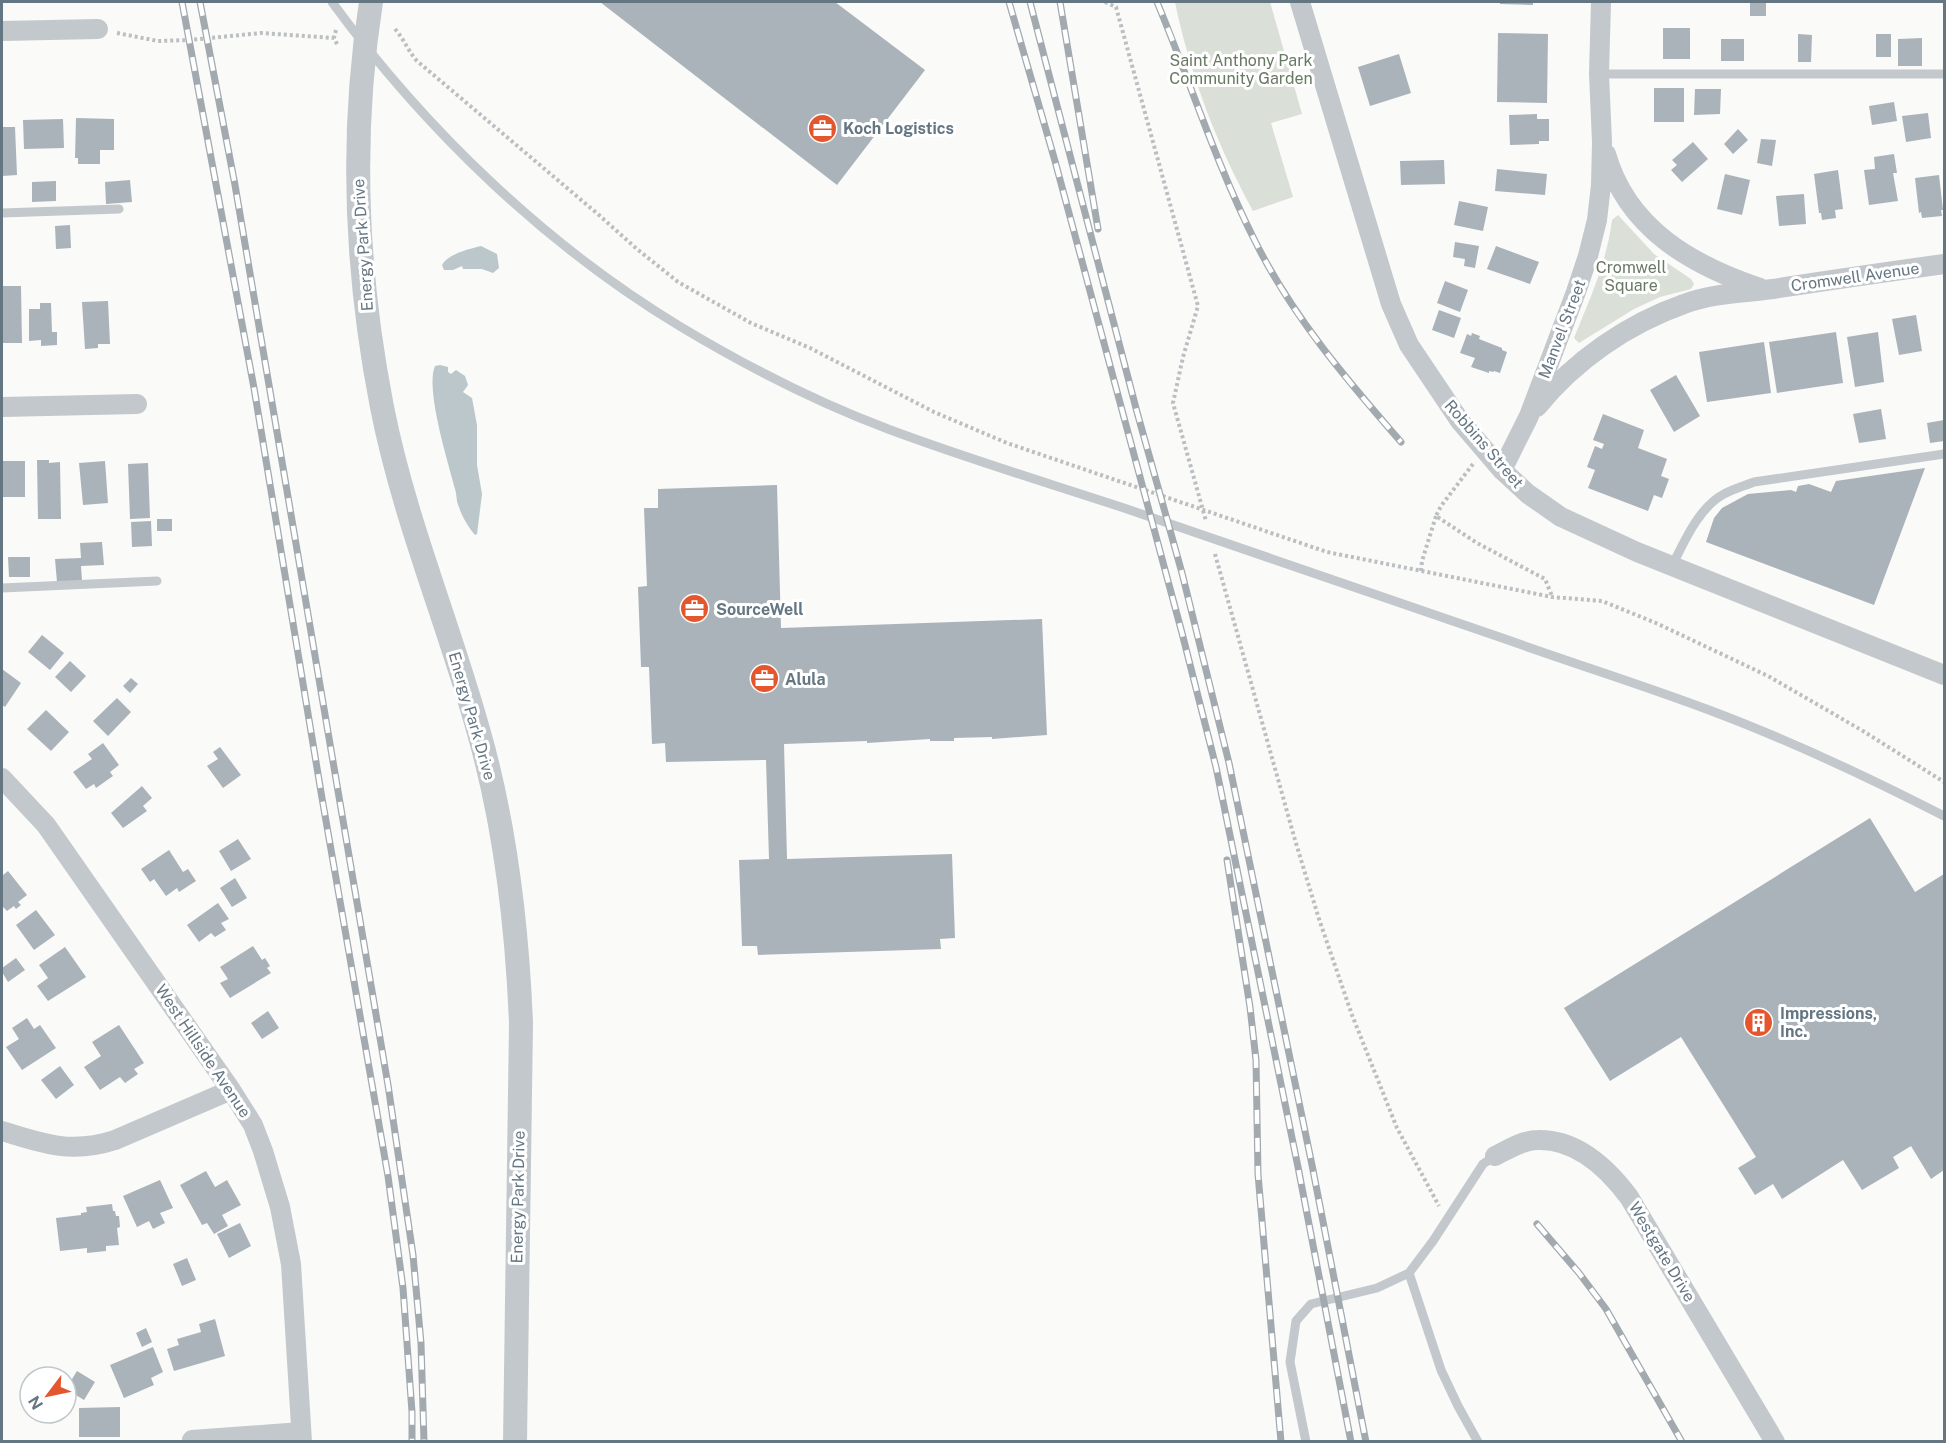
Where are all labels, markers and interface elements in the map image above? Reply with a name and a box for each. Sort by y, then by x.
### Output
park label: Saint Anthony Park Community Garden [1169,51,1313,88]
office icon: Koch Logistics [806,112,838,144]
place label: Koch Logistics [843,119,954,138]
street label: Energy Park Drive [349,178,377,312]
park label: Cromwell Square [1596,258,1666,295]
street label: Cromwell Avenue [1790,259,1920,295]
street label: Manvel Street [1534,277,1590,381]
street label: Robbins Street [1441,396,1527,492]
office icon: SourceWell [679,593,711,625]
place label: SourceWell [716,600,804,619]
street label: Energy Park Drive [445,650,499,782]
office icon: Alula [748,663,780,695]
place label: Alula [785,670,826,689]
street label: West Hillside Avenue [151,981,255,1121]
place label: Impressions, Inc. [1780,1004,1877,1041]
building icon: Impressions, Inc. [1743,1006,1775,1038]
street label: Energy Park Drive [507,1131,529,1263]
street label: Westgate Drive [1625,1199,1699,1305]
north arrow [18,1365,78,1425]
text: N [24,1392,47,1413]

